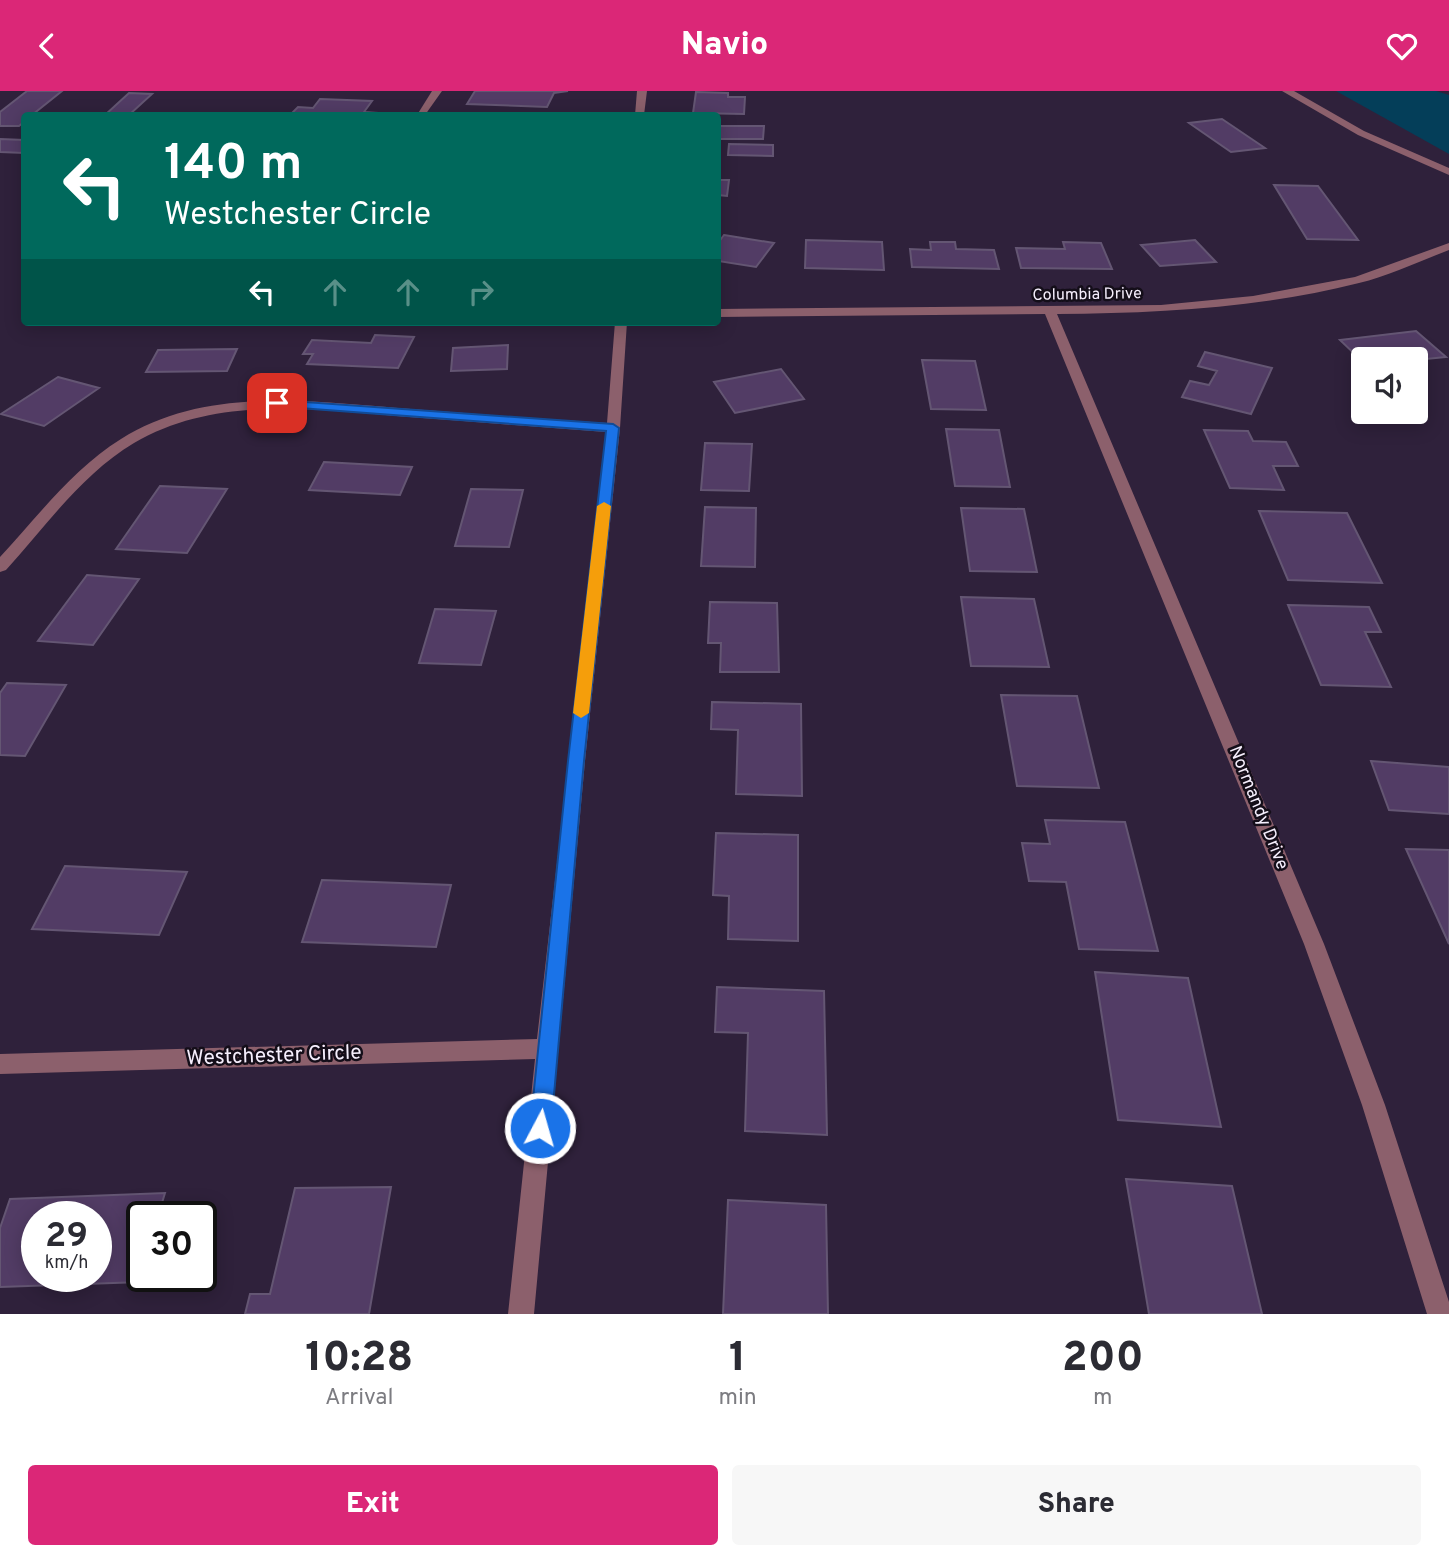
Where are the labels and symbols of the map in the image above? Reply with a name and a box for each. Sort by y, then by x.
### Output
street label: Columbia Drive [1032,284,1142,306]
pin [247,373,307,433]
street label: Normandy Drive [1223,743,1293,873]
street label: Westchester Circle [186,1039,362,1073]
position arrow [503,1091,577,1165]
speed limit sign: 30 [126,1201,217,1292]

